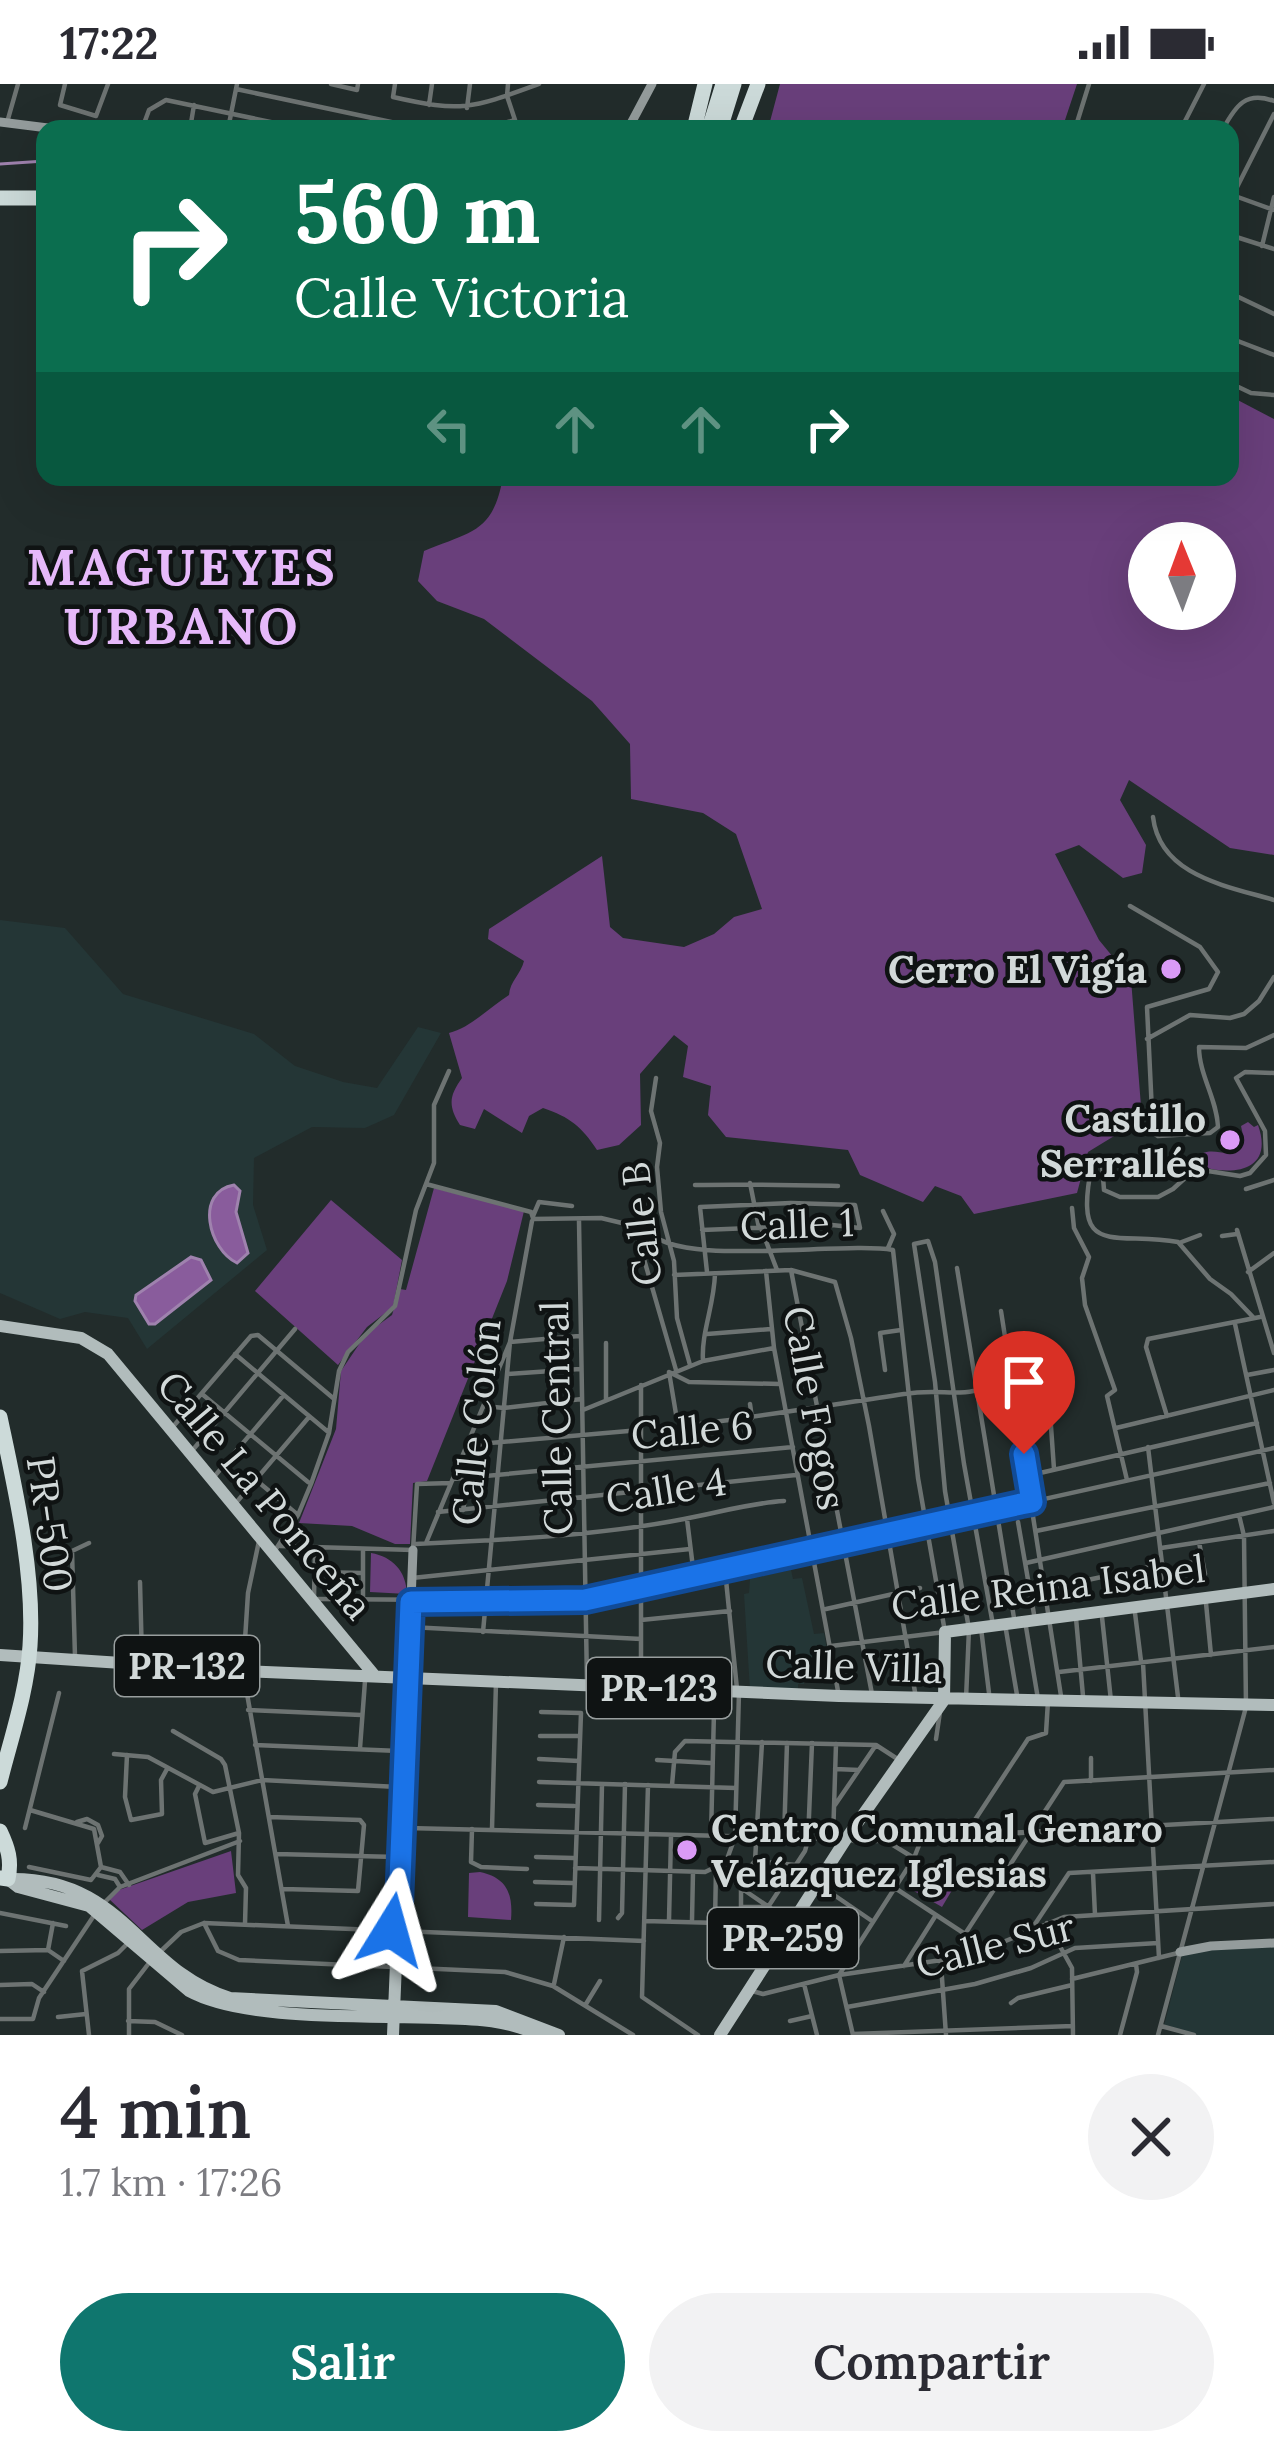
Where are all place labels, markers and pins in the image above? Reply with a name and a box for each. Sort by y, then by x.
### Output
place label: Cerro El Vigía [888,944,1147,994]
marker: Cerro El Vigía [1158,956,1184,982]
place label: Castillo Serrallés [1040,1093,1206,1188]
marker: Castillo Serrallés [1217,1127,1243,1153]
pin [973,1331,1075,1454]
place label: Centro Comunal Genaro Velázquez Iglesias [711,1803,1163,1898]
marker: Centro Comunal Genaro Velázquez Iglesias [674,1837,700,1863]

